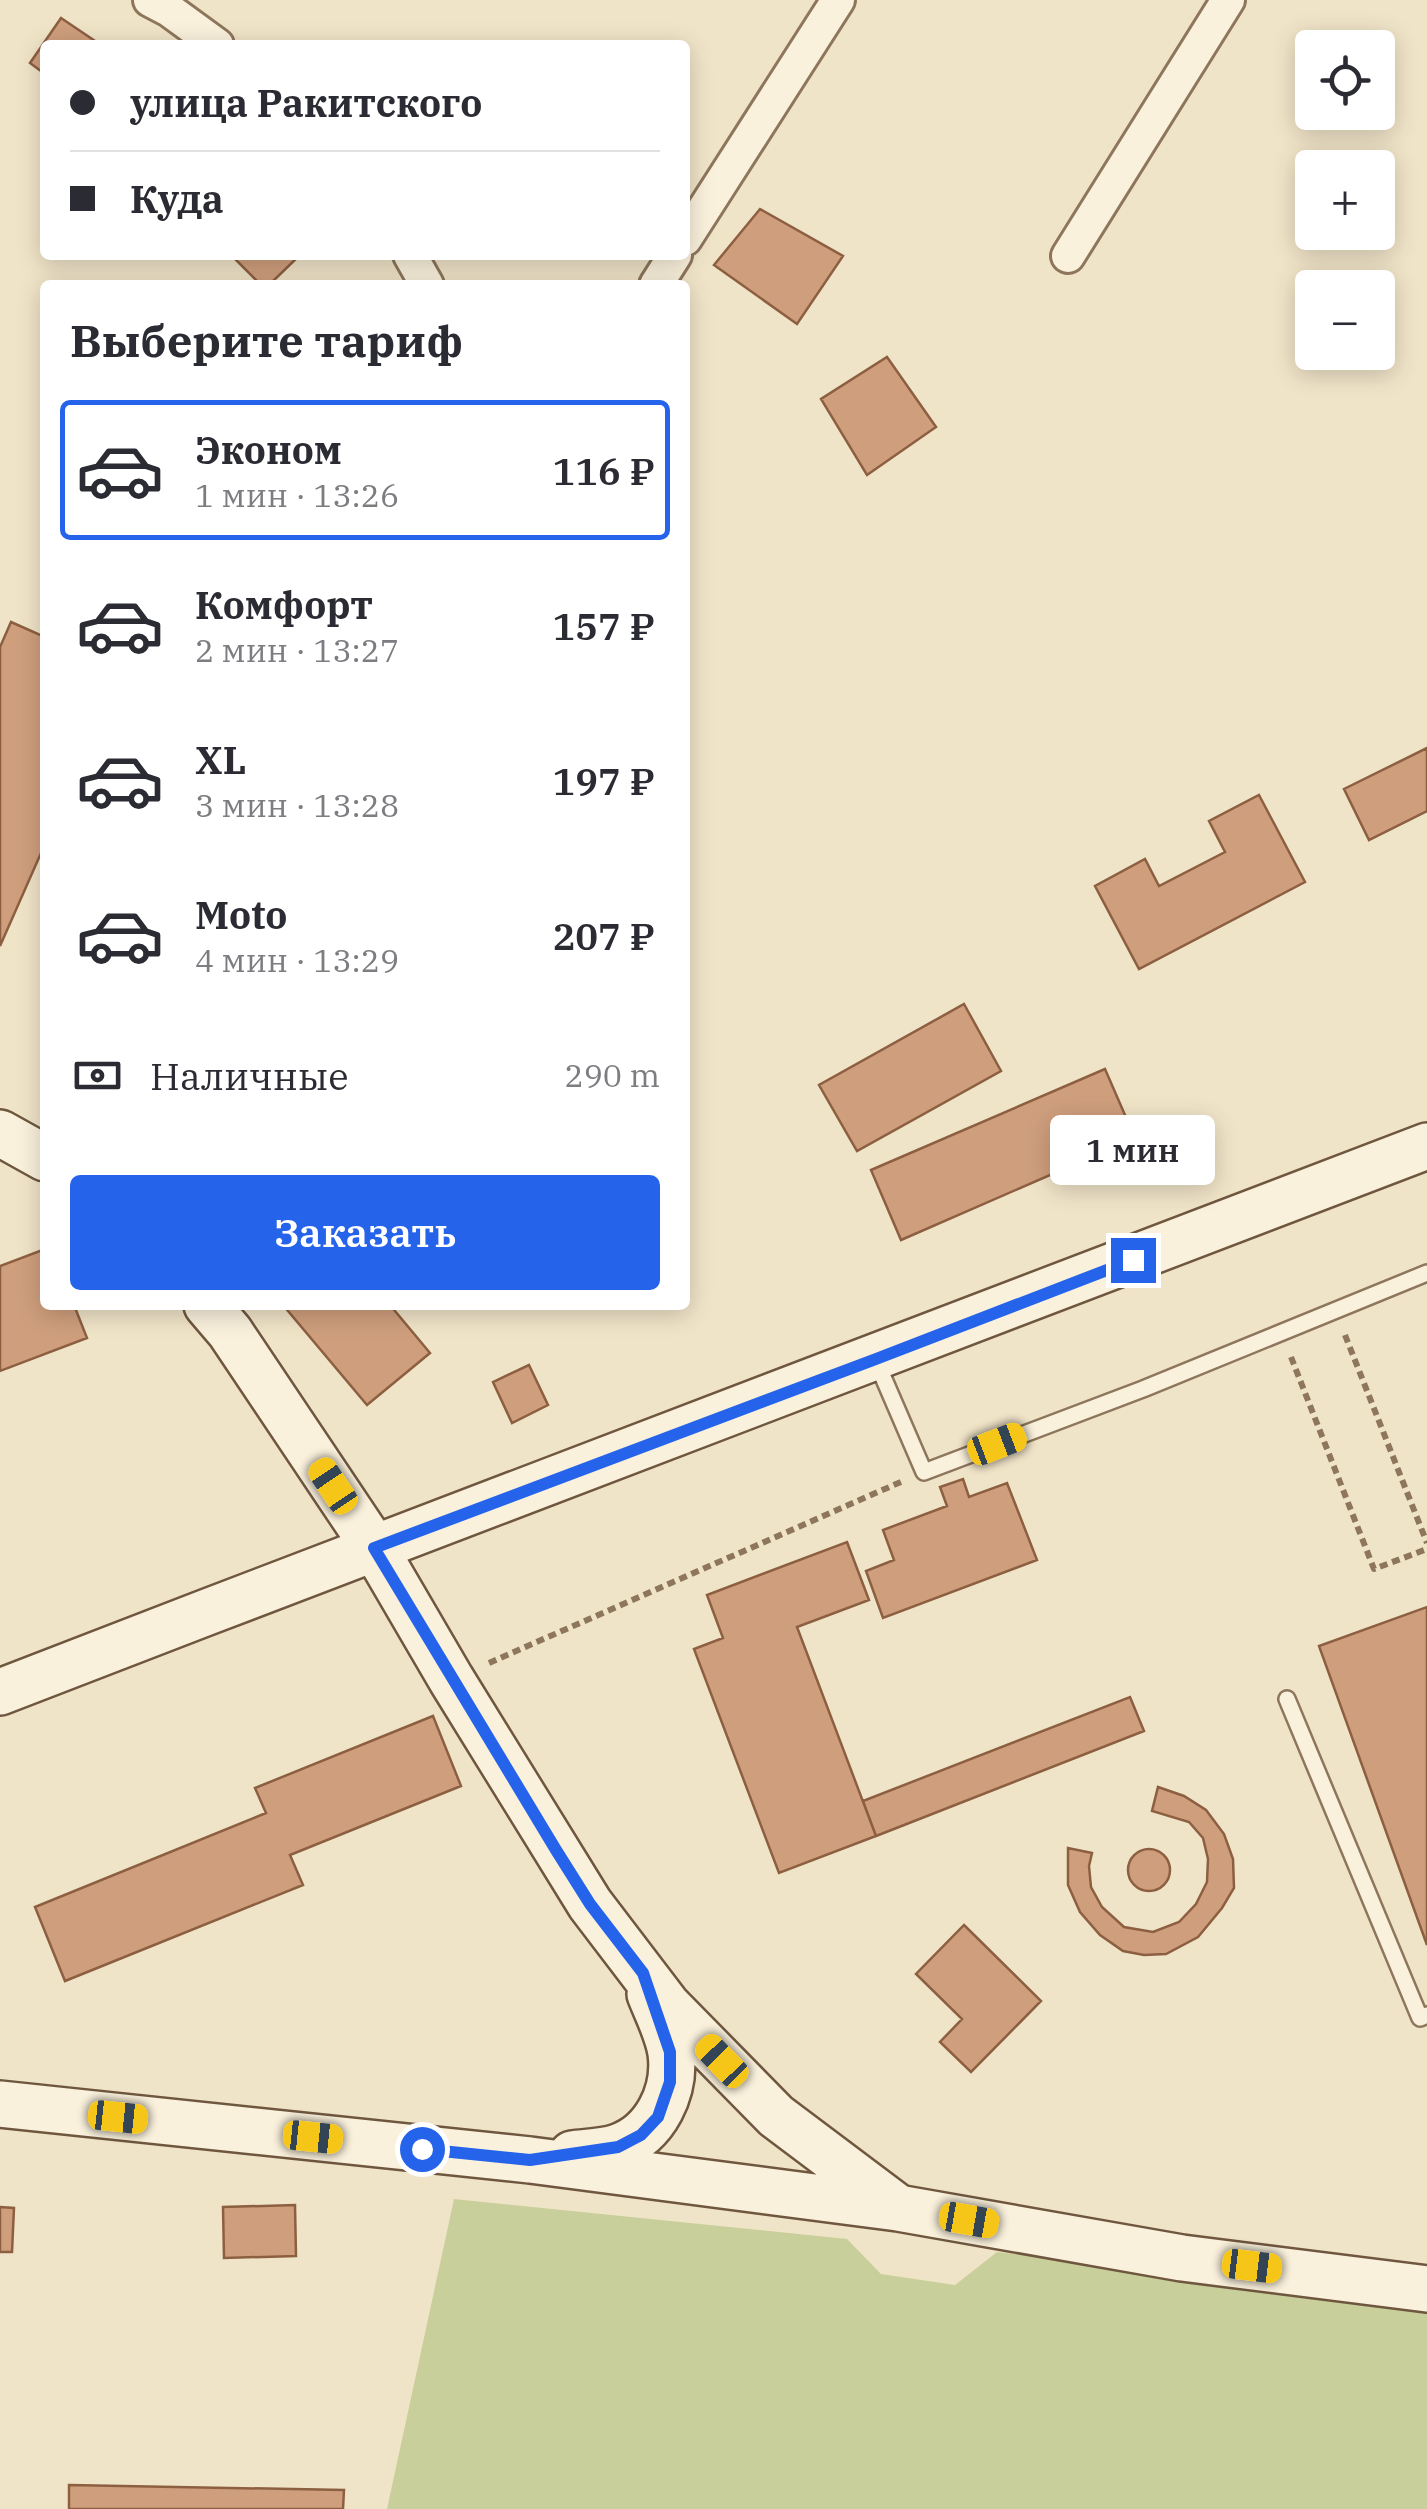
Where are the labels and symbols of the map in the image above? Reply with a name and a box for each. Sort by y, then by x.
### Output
callout: 1 мин [1050,1115,1216,1185]
route end [1111,1238,1156,1283]
car [964,1419,1030,1469]
car [304,1453,362,1519]
car [690,2029,754,2093]
car [87,2099,149,2135]
car [282,2119,344,2155]
route start [400,2127,445,2172]
car [937,2200,1001,2240]
car [1220,2247,1284,2285]

